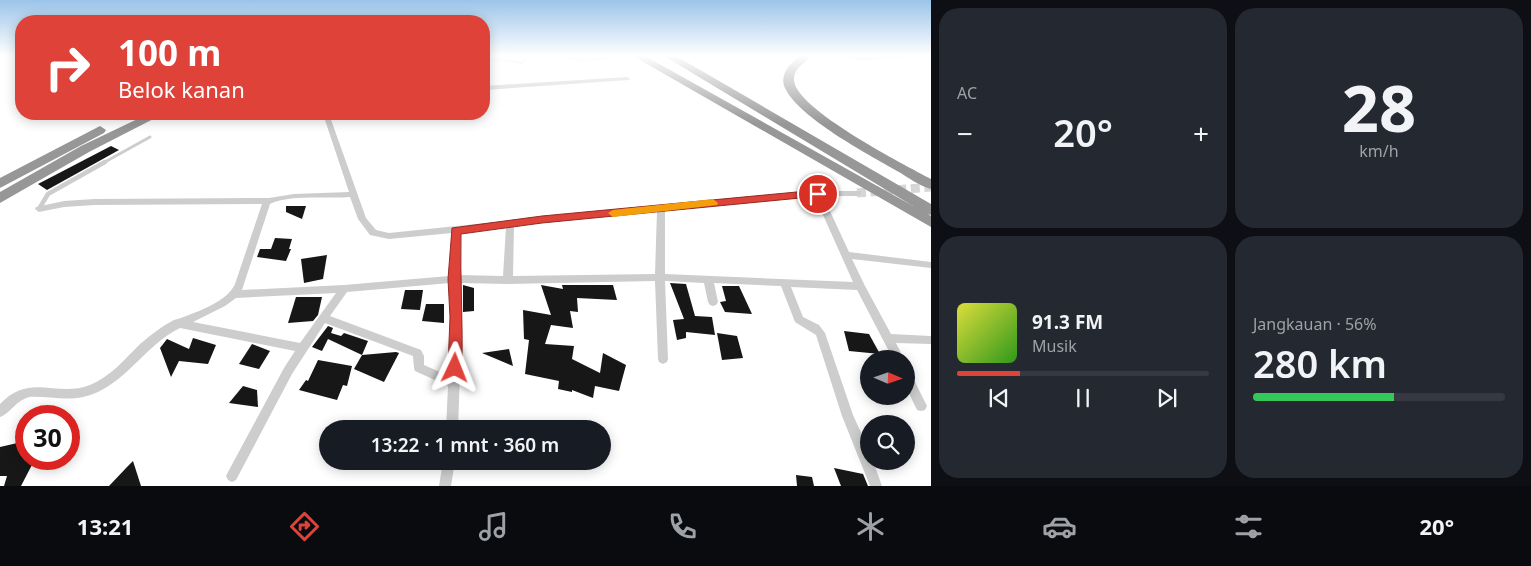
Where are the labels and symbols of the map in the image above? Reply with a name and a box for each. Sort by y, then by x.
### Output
pin [797,173,839,215]
position arrow [428,341,480,393]
north arrow [860,350,915,405]
speed limit sign: 30 [15,405,80,470]

